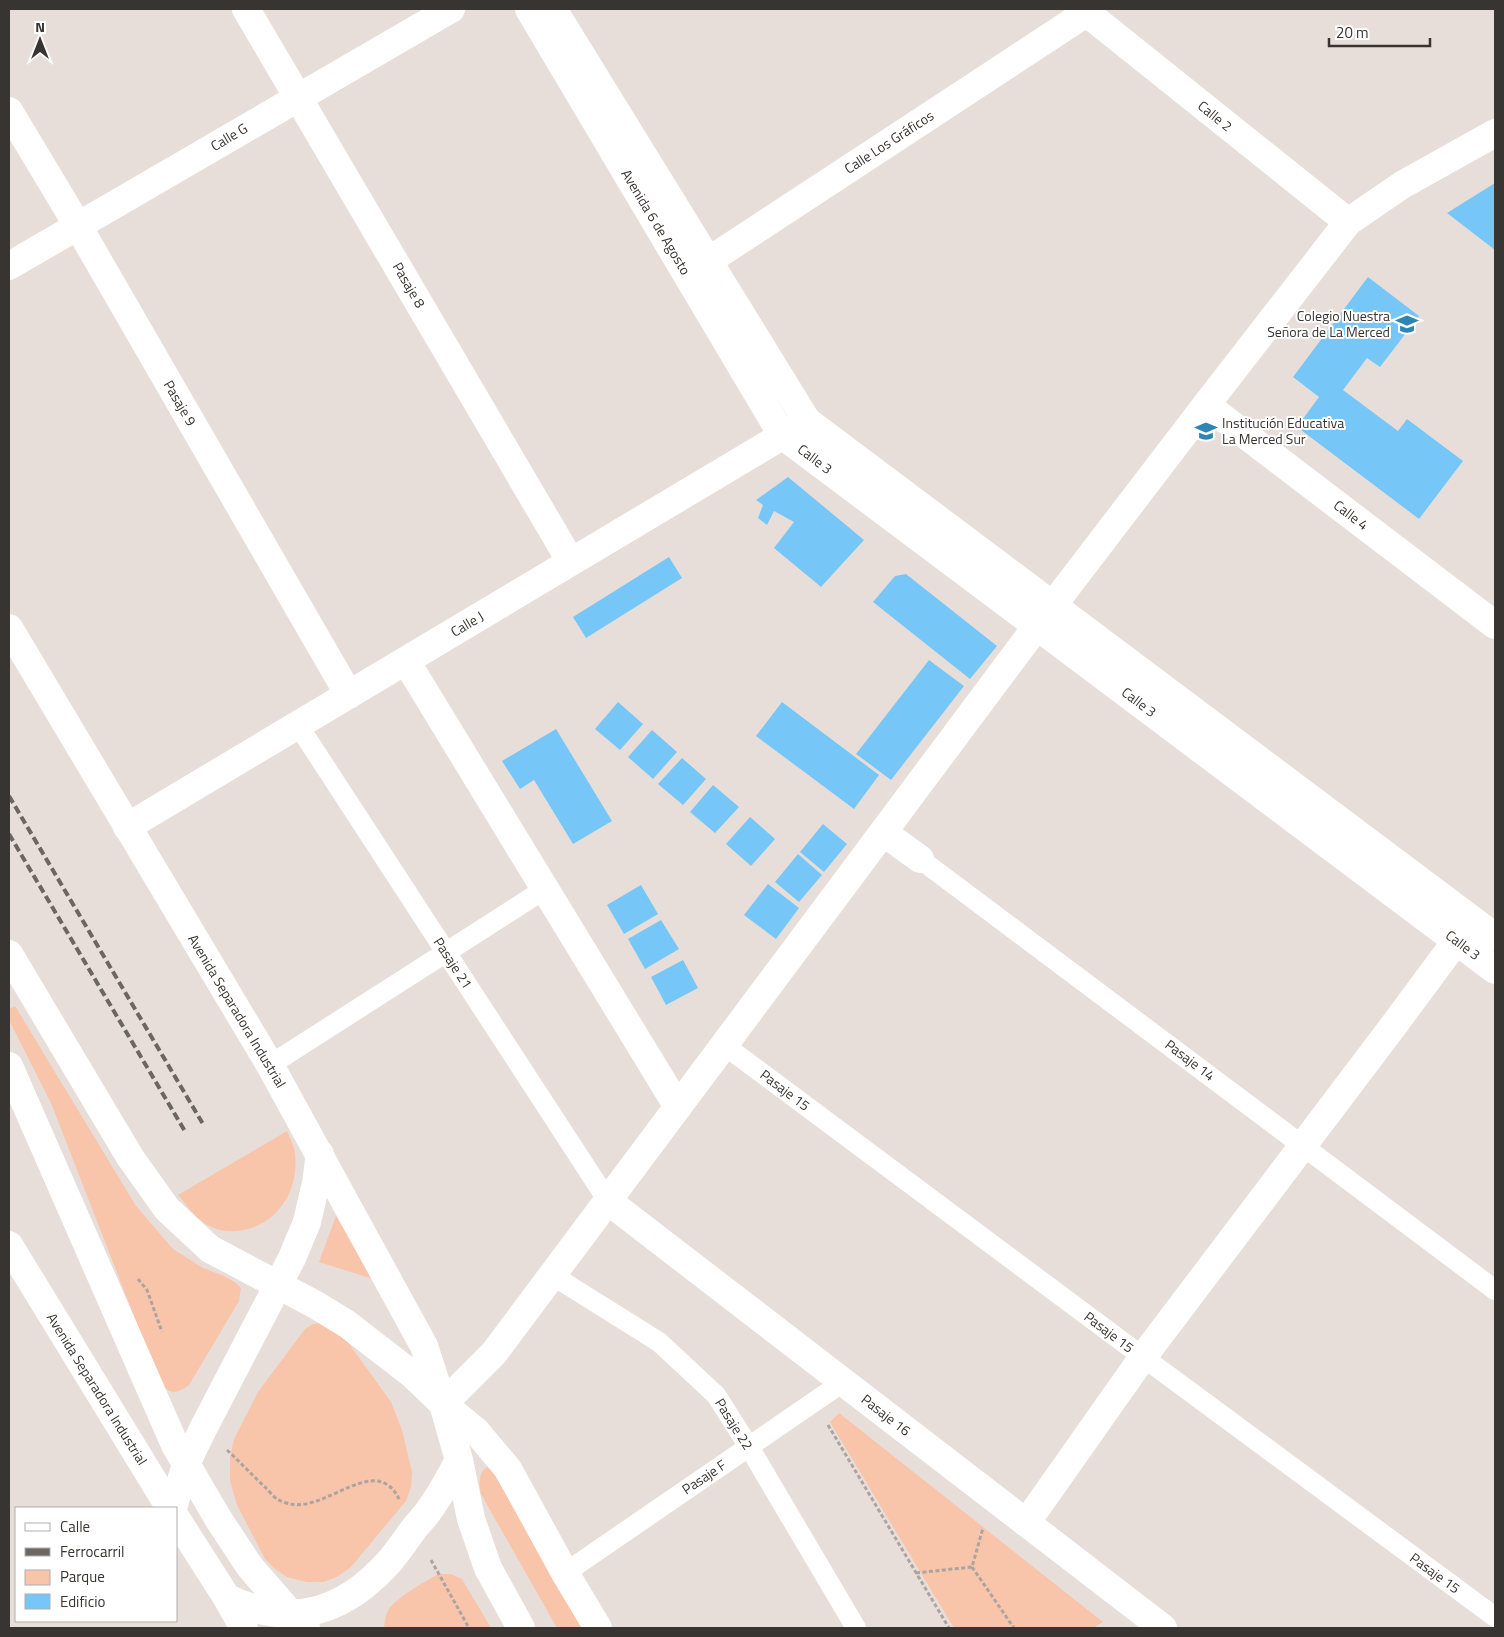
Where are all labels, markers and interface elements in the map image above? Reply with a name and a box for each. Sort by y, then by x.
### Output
north arrow [15,15,65,65]
scale bar [1329,15,1430,47]
text: N [35,16,45,37]
text: 20 m [1336,21,1369,44]
street label: Calle 2 [1194,95,1237,136]
street label: Calle Los Gráficos [840,105,938,178]
street label: Calle G [206,117,251,156]
street label: Avenida 6 de Agosto [617,165,696,279]
street label: Pasaje 8 [388,258,431,312]
place label: Colegio Nuestra Señora de La Merced [1267,305,1390,342]
school or university icon: Colegio Nuestra Señora de La Merced [1394,311,1420,337]
street label: Pasaje 9 [159,376,202,430]
place label: Institución Educativa La Merced Sur [1222,412,1344,449]
school or university icon: Institución Educativa La Merced Sur [1193,418,1219,444]
street label: Calle 3 [793,438,837,479]
street label: Calle 4 [1329,494,1373,535]
street label: Calle J [446,605,487,642]
street label: Calle 3 [1117,681,1161,722]
street label: Calle 3 [1441,924,1485,965]
street label: Avenida Separadora Industrial [183,930,292,1092]
street label: Pasaje 21 [429,933,478,993]
street label: Pasaje 14 [1161,1034,1220,1085]
street label: Pasaje 15 [756,1064,815,1115]
street label: Pasaje 15 [1080,1306,1139,1357]
street label: Avenida Separadora Industrial [42,1309,153,1469]
street label: Pasaje 16 [857,1389,916,1441]
street label: Pasaje 22 [710,1394,759,1454]
street label: Pasaje F [677,1454,730,1499]
legend [15,1507,178,1622]
text: Calle [60,1515,90,1538]
text: Ferrocarril [60,1540,125,1563]
street label: Pasaje 15 [1406,1547,1465,1598]
text: Parque [60,1565,105,1588]
text: Edificio [60,1590,105,1613]

